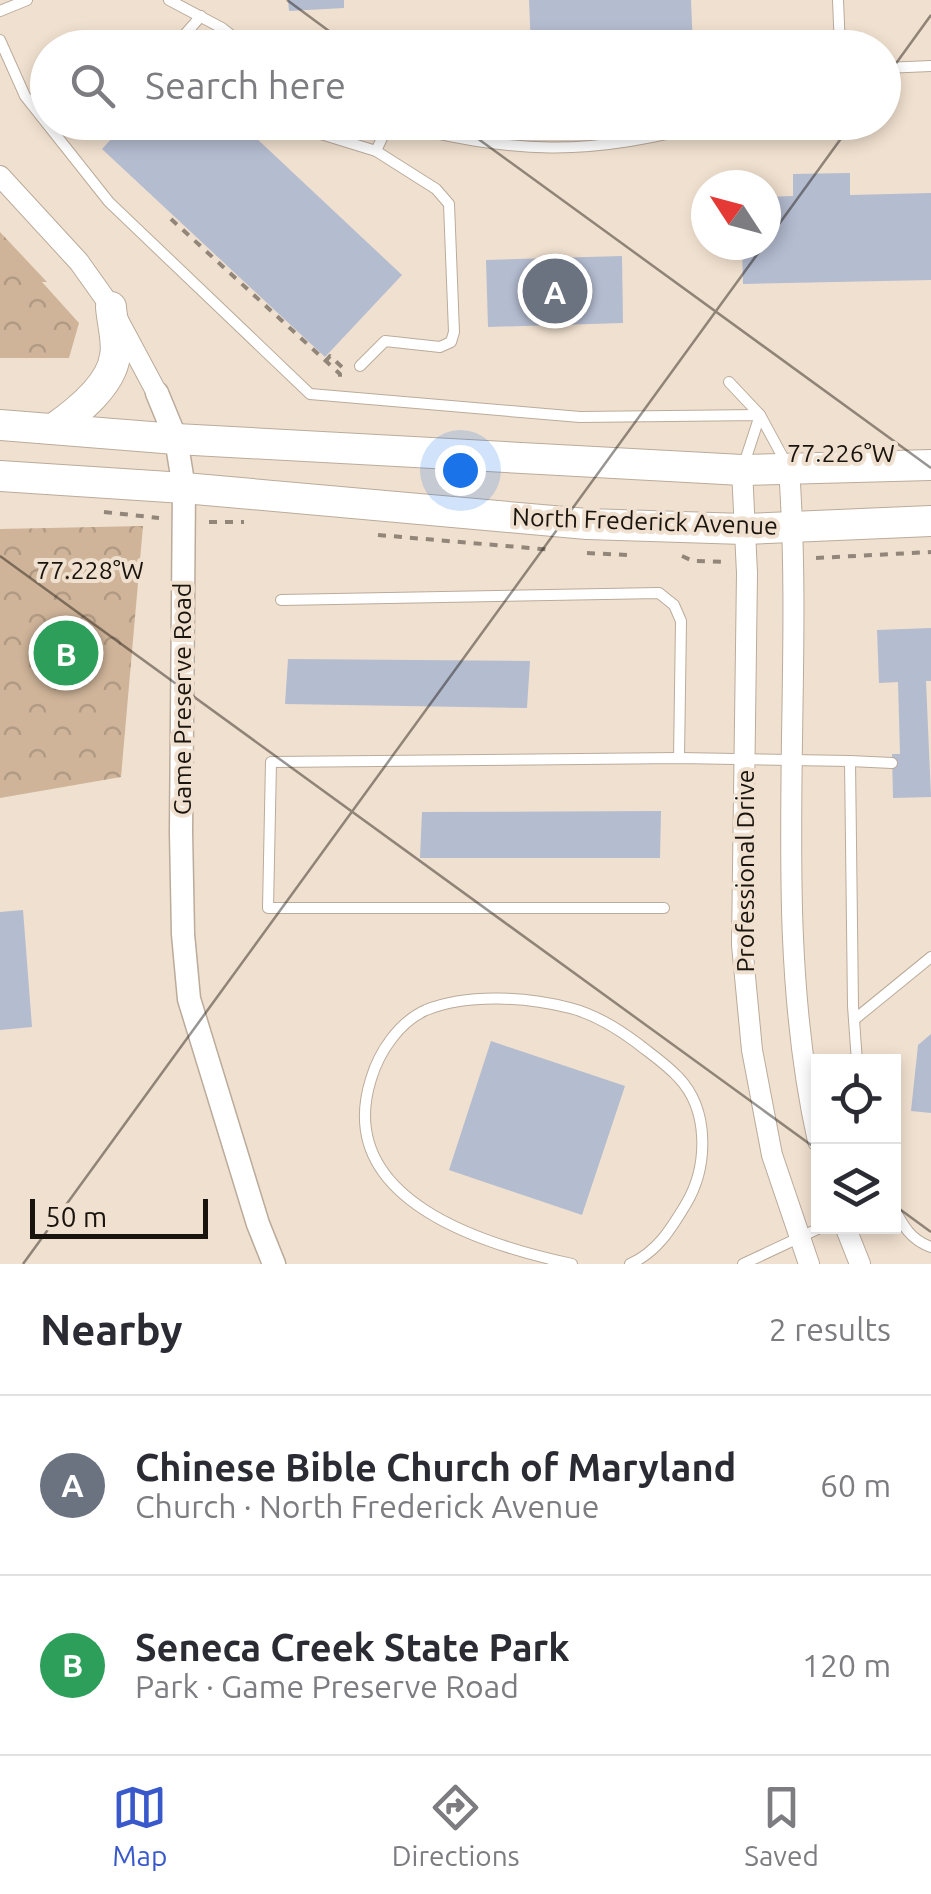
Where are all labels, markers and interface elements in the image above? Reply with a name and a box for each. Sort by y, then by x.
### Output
search box [30,30,901,140]
icon: search [65,58,120,113]
text: Search here [145,64,346,106]
north arrow [691,170,781,260]
pin: A [522,254,588,328]
text: 77.226°W [787,439,895,467]
your location [435,445,486,496]
street label: North Frederick Avenue [512,502,778,540]
text: 77.228°W [36,556,144,584]
street label: Game Preserve Road [168,583,196,815]
pin: B [34,616,98,690]
street label: Professional Drive [731,769,759,973]
map controls [811,1054,901,1234]
button: locate [811,1054,901,1144]
button: layers [811,1144,901,1234]
scale bar [30,1194,208,1238]
text: 50 m [45,1201,107,1232]
text: Nearby [40,1306,183,1353]
text: 2 results [769,1311,891,1347]
text: Chinese Bible Church of Maryland [135,1446,736,1488]
text: A [61,1467,84,1503]
text: 60 m [820,1467,891,1503]
text: Church · North Frederick Avenue [135,1488,599,1524]
text: Seneca Creek State Park [135,1626,570,1668]
text: B [62,1647,83,1683]
text: 120 m [802,1647,891,1683]
text: Park · Game Preserve Road [135,1668,519,1704]
tab: Map [112,1780,167,1871]
tab: Directions [392,1780,520,1871]
tab: Saved [744,1780,819,1871]

